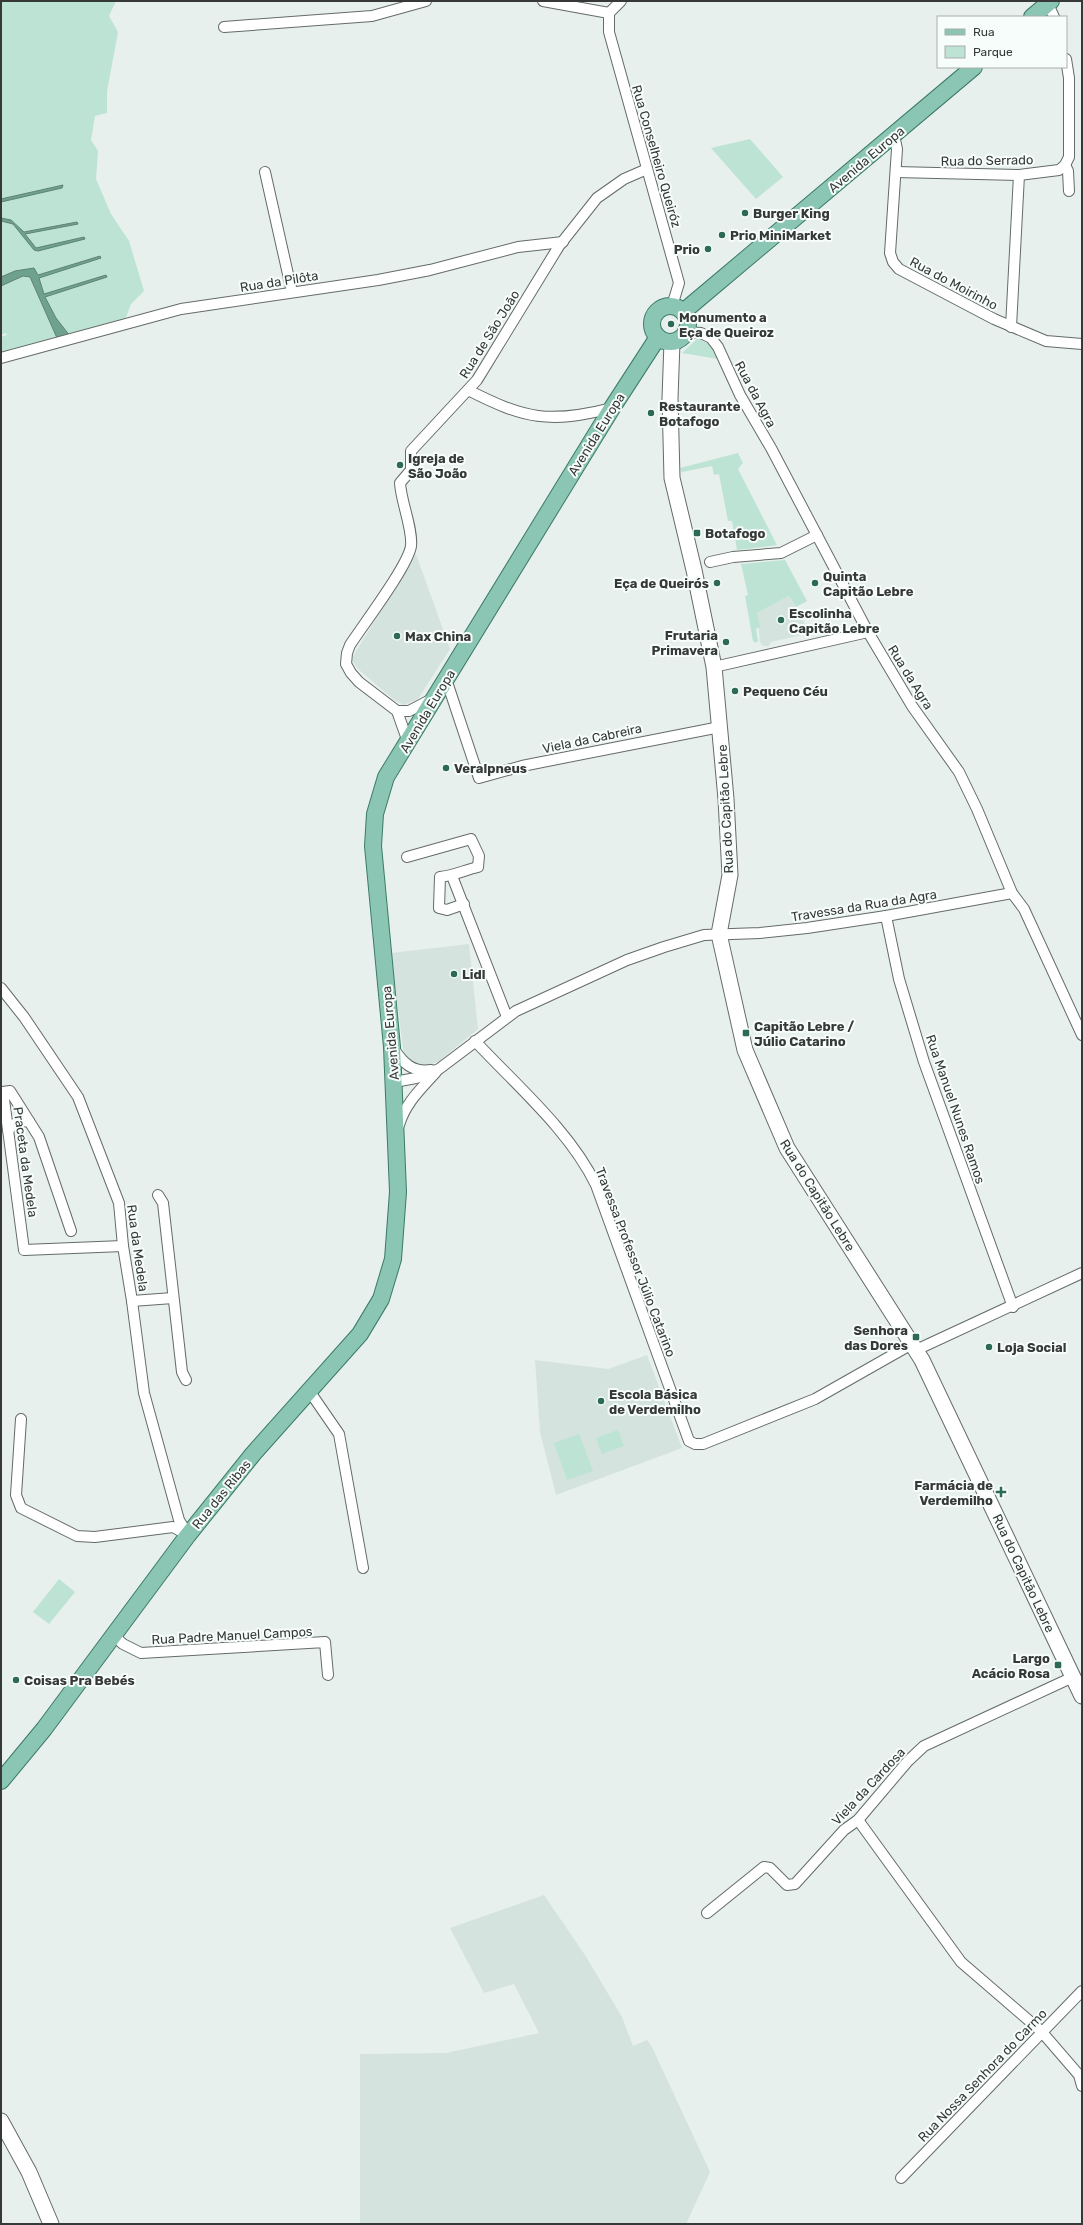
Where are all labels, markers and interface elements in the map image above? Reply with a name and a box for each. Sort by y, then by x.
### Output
legend [937,16,1067,68]
text: Rua [973,25,995,39]
text: Parque [973,45,1013,59]
street label: Rua Conselheiro Queiróz [629,83,684,229]
street label: Avenida Europa [825,123,907,196]
street label: Rua do Serrado [941,152,1033,169]
place label: Burger King [753,206,830,221]
marker: Burger King [740,208,750,218]
place label: Prio MiniMarket [730,228,831,243]
marker: Prio MiniMarket [717,230,727,240]
place label: Prio [674,242,700,257]
marker: Prio [703,244,713,254]
street label: Rua do Moirinho [907,254,1000,313]
street label: Rua da Pilôta [239,268,319,295]
street label: Rua de São João [456,287,523,381]
place label: Monumento a Eça de Queiroz [679,310,774,340]
marker: Monumento a Eça de Queiroz [666,319,676,329]
street label: Rua da Agra [731,359,779,430]
street label: Avenida Europa [565,390,628,478]
place label: Restaurante Botafogo [659,399,741,429]
marker: Restaurante Botafogo [646,408,656,418]
place label: Igreja de São João [408,451,467,481]
marker: Igreja de São João [395,460,405,470]
place label: Botafogo [705,526,766,541]
marker: Botafogo [692,528,702,538]
place label: Quinta Capitão Lebre [823,569,914,599]
place label: Eça de Queirós [614,576,709,591]
marker: Eça de Queirós [712,578,722,588]
marker: Quinta Capitão Lebre [810,578,820,588]
place label: Escolinha Capitão Lebre [789,606,880,636]
marker: Escolinha Capitão Lebre [776,615,786,625]
place label: Frutaria Primavera [652,628,718,658]
place label: Max China [405,629,471,644]
marker: Max China [392,631,402,641]
marker: Frutaria Primavera [721,637,731,647]
street label: Rua da Agra [884,642,936,713]
street label: Avenida Europa [397,667,458,756]
place label: Pequeno Céu [743,684,828,699]
marker: Pequeno Céu [730,686,740,696]
street label: Viela da Cabreira [541,721,643,756]
street label: Rua do Capitão Lebre [715,744,736,874]
place label: Veralpneus [454,761,527,776]
marker: Veralpneus [441,763,451,773]
street label: Travessa da Rua da Agra [790,887,938,925]
place label: Lidl [462,967,485,982]
marker: Lidl [449,969,459,979]
street label: Avenida Europa [379,985,402,1081]
place label: Capitão Lebre / Júlio Catarino [754,1019,854,1049]
marker: Capitão Lebre / Júlio Catarino [741,1028,751,1038]
street label: Rua Manuel Nunes Ramos [923,1033,988,1186]
street label: Praceta da Medela [10,1106,41,1218]
street label: Rua do Capitão Lebre [777,1137,858,1254]
street label: Travessa Professor Júlio Catarino [592,1165,679,1359]
street label: Rua da Medela [124,1204,151,1293]
place label: Senhora das Dores [844,1323,908,1353]
marker: Senhora das Dores [911,1332,921,1342]
place label: Loja Social [997,1340,1066,1355]
marker: Loja Social [984,1342,994,1352]
place label: Escola Básica de Verdemilho [609,1387,701,1417]
marker: Escola Básica de Verdemilho [596,1396,606,1406]
street label: Rua das Ribas [189,1456,254,1532]
place label: Farmácia de Verdemilho [914,1478,993,1508]
marker: Farmácia de Verdemilho [996,1487,1006,1497]
street label: Rua do Capitão Lebre [989,1512,1058,1635]
street label: Rua Padre Manuel Campos [151,1624,313,1647]
place label: Largo Acácio Rosa [972,1651,1050,1681]
marker: Largo Acácio Rosa [1053,1660,1063,1670]
place label: Coisas Pra Bebés [24,1673,135,1688]
marker: Coisas Pra Bebés [11,1675,21,1685]
street label: Viela da Cardosa [829,1745,908,1828]
street label: Rua Nossa Senhora do Carmo [915,2006,1050,2145]

